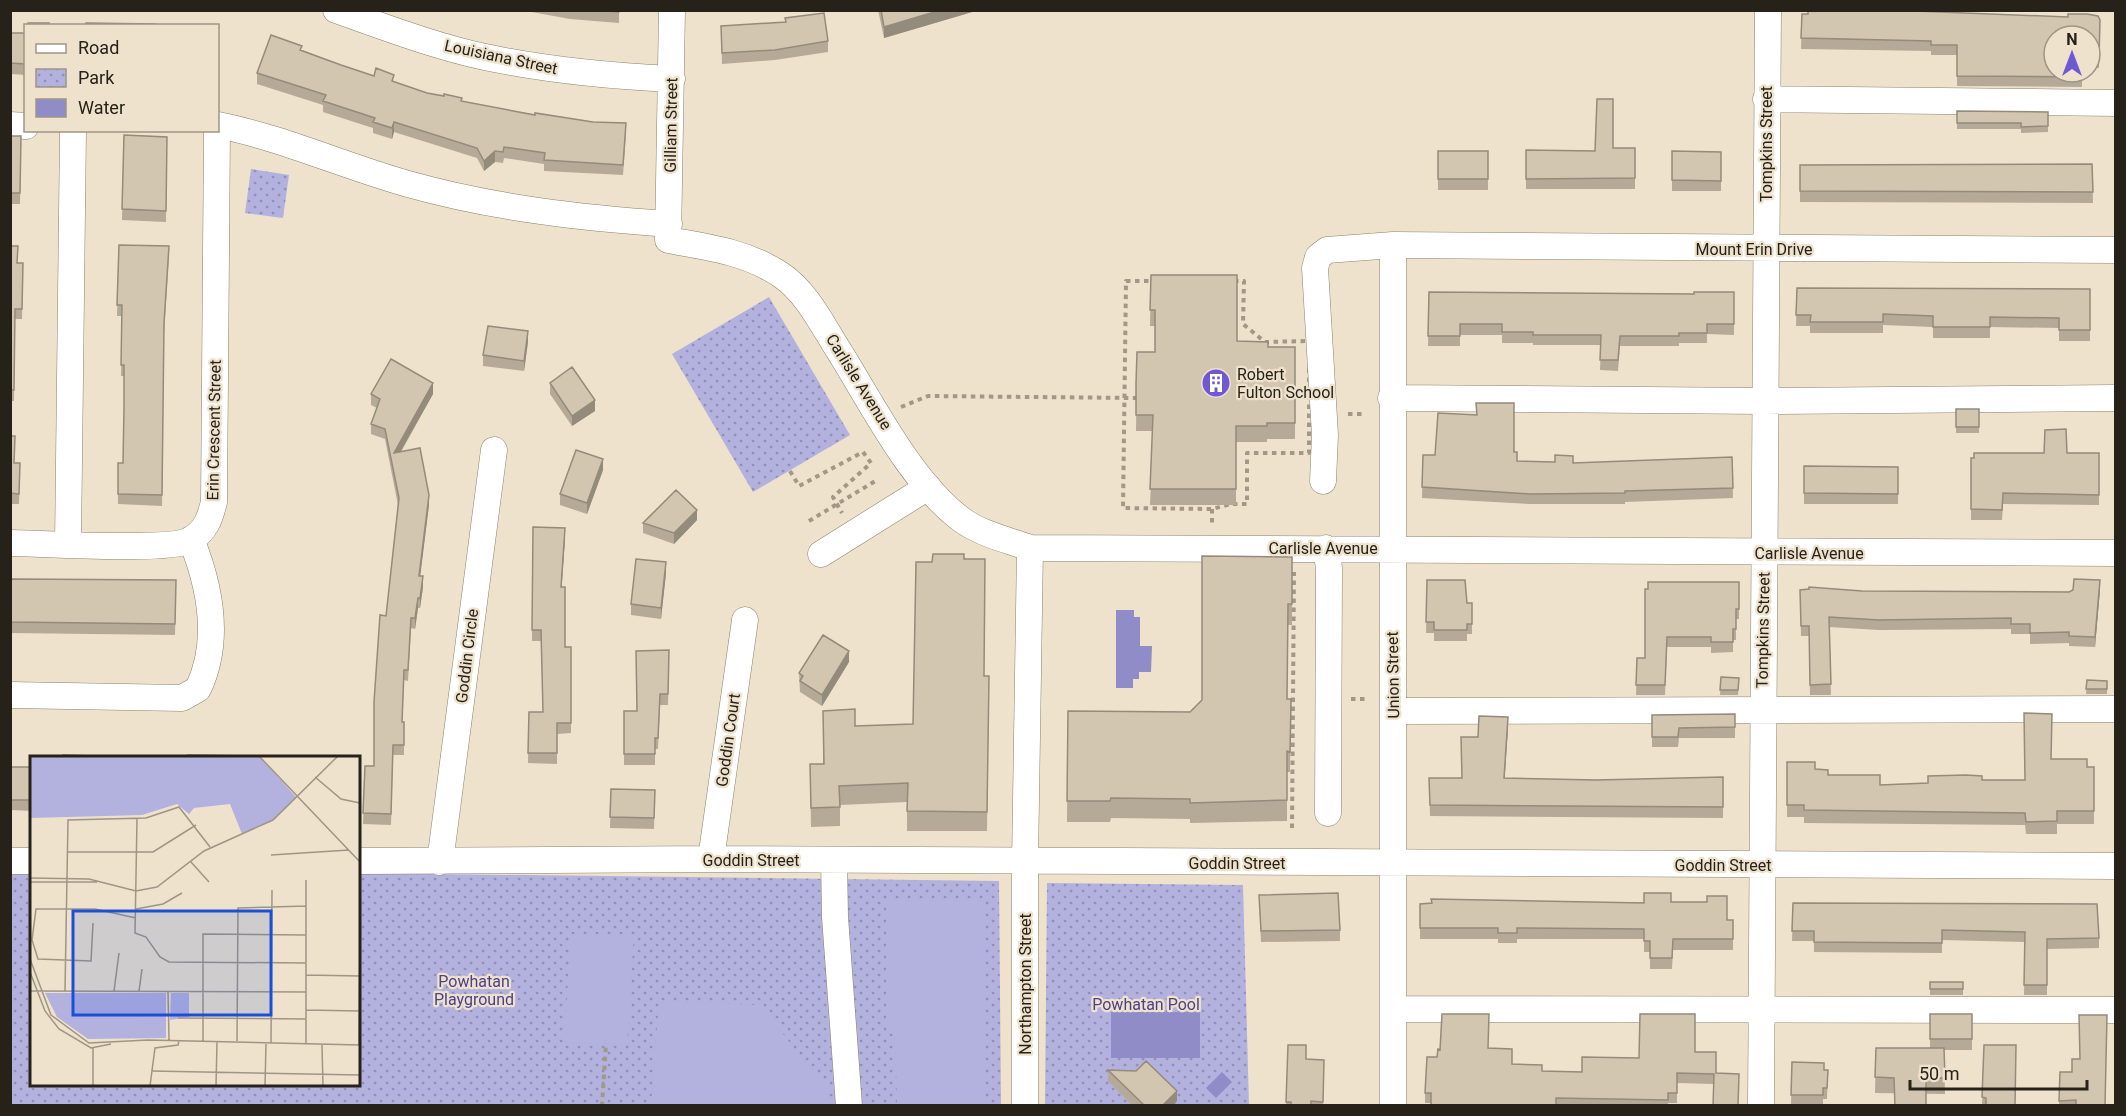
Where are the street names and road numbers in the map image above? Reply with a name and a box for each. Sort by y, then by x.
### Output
street label: Louisiana Street [443,36,559,78]
street label: Gilliam Street [661,77,681,173]
street label: Tompkins Street [1757,86,1776,202]
street label: Mount Erin Drive [1695,240,1813,259]
street label: Carlisle Avenue [822,331,896,433]
street label: Erin Crescent Street [203,359,225,501]
street label: Carlisle Avenue [1268,539,1378,558]
street label: Carlisle Avenue [1754,544,1864,563]
street label: Tompkins Street [1752,572,1774,688]
street label: Goddin Circle [452,608,482,704]
street label: Union Street [1383,631,1403,719]
street label: Goddin Court [712,692,744,788]
street label: Goddin Street [703,851,799,870]
street label: Goddin Street [1189,854,1285,873]
street label: Goddin Street [1675,856,1771,875]
street label: Northampton Street [1016,913,1035,1055]

